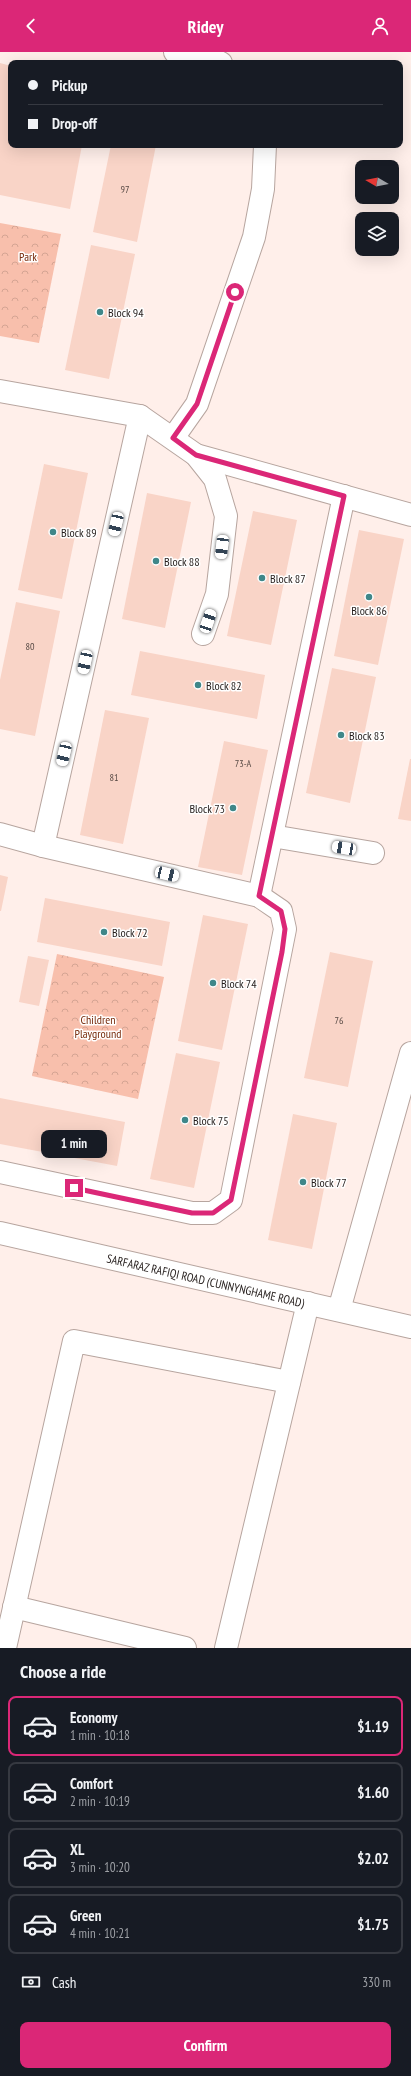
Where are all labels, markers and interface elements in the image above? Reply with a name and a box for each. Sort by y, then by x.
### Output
icon: back [20,15,42,37]
text: Ridey [188,15,223,38]
icon: person [369,15,391,37]
text: Pickup [52,76,87,95]
text: Drop-off [52,114,97,133]
north arrow [355,160,399,204]
map controls [355,160,399,256]
house number: 97 [121,183,130,196]
button: layers [355,212,399,256]
park label: Park [19,249,37,264]
route start [226,283,244,301]
place label: Block 94 [108,305,144,320]
marker: Block 94 [95,307,105,317]
car [107,511,125,537]
place label: Block 89 [61,525,97,540]
marker: Block 89 [48,527,58,537]
car [215,534,229,560]
place label: Block 88 [164,554,200,569]
marker: Block 88 [151,556,161,566]
place label: Block 87 [270,571,306,586]
marker: Block 87 [257,573,267,583]
marker: Block 86 [364,592,374,602]
place label: Block 86 [351,603,387,618]
car [198,608,218,634]
house number: 80 [26,640,35,653]
car [77,649,93,675]
place label: Block 82 [206,678,242,693]
marker: Block 82 [193,680,203,690]
place label: Block 83 [349,728,385,743]
marker: Block 83 [336,730,346,740]
car [55,741,73,767]
house number: 73-A [235,757,252,770]
house number: 81 [110,771,119,784]
place label: Block 73 [189,801,225,816]
marker: Block 73 [228,803,238,813]
car [331,840,357,856]
car [154,865,180,883]
place label: Block 72 [112,925,148,940]
marker: Block 72 [99,927,109,937]
place label: Block 74 [221,976,257,991]
marker: Block 74 [208,978,218,988]
park label: Children Playground [75,1012,121,1041]
house number: 76 [335,1014,344,1027]
place label: Block 75 [193,1113,229,1128]
marker: Block 75 [180,1115,190,1125]
callout: 1 min [41,1130,107,1158]
text: 1 min [61,1135,87,1152]
place label: Block 77 [311,1175,347,1190]
marker: Block 77 [298,1177,308,1187]
route end [65,1179,83,1197]
street label: SARFARAZ RAFIQI ROAD (CUNNYNGHAME ROAD) [105,1250,306,1310]
text: Choose a ride [20,1660,106,1683]
icon: car [22,1708,58,1744]
text: Economy [70,1708,118,1727]
text: $1.19 [357,1717,389,1736]
text: 1 min · 10:18 [70,1727,130,1744]
icon: car [22,1774,58,1810]
text: Comfort [70,1774,113,1793]
text: $1.60 [357,1783,389,1802]
text: 2 min · 10:19 [70,1793,130,1810]
icon: car [22,1840,58,1876]
text: XL [70,1840,84,1859]
text: $2.02 [357,1849,389,1868]
text: 3 min · 10:20 [70,1859,130,1876]
icon: car [22,1906,58,1942]
text: Green [70,1906,102,1925]
text: $1.75 [357,1915,389,1934]
text: 4 min · 10:21 [70,1925,130,1942]
icon: cash [20,1971,42,1993]
text: Cash [52,1973,76,1992]
text: 330 m [362,1974,391,1991]
button: Confirm [20,2022,391,2068]

